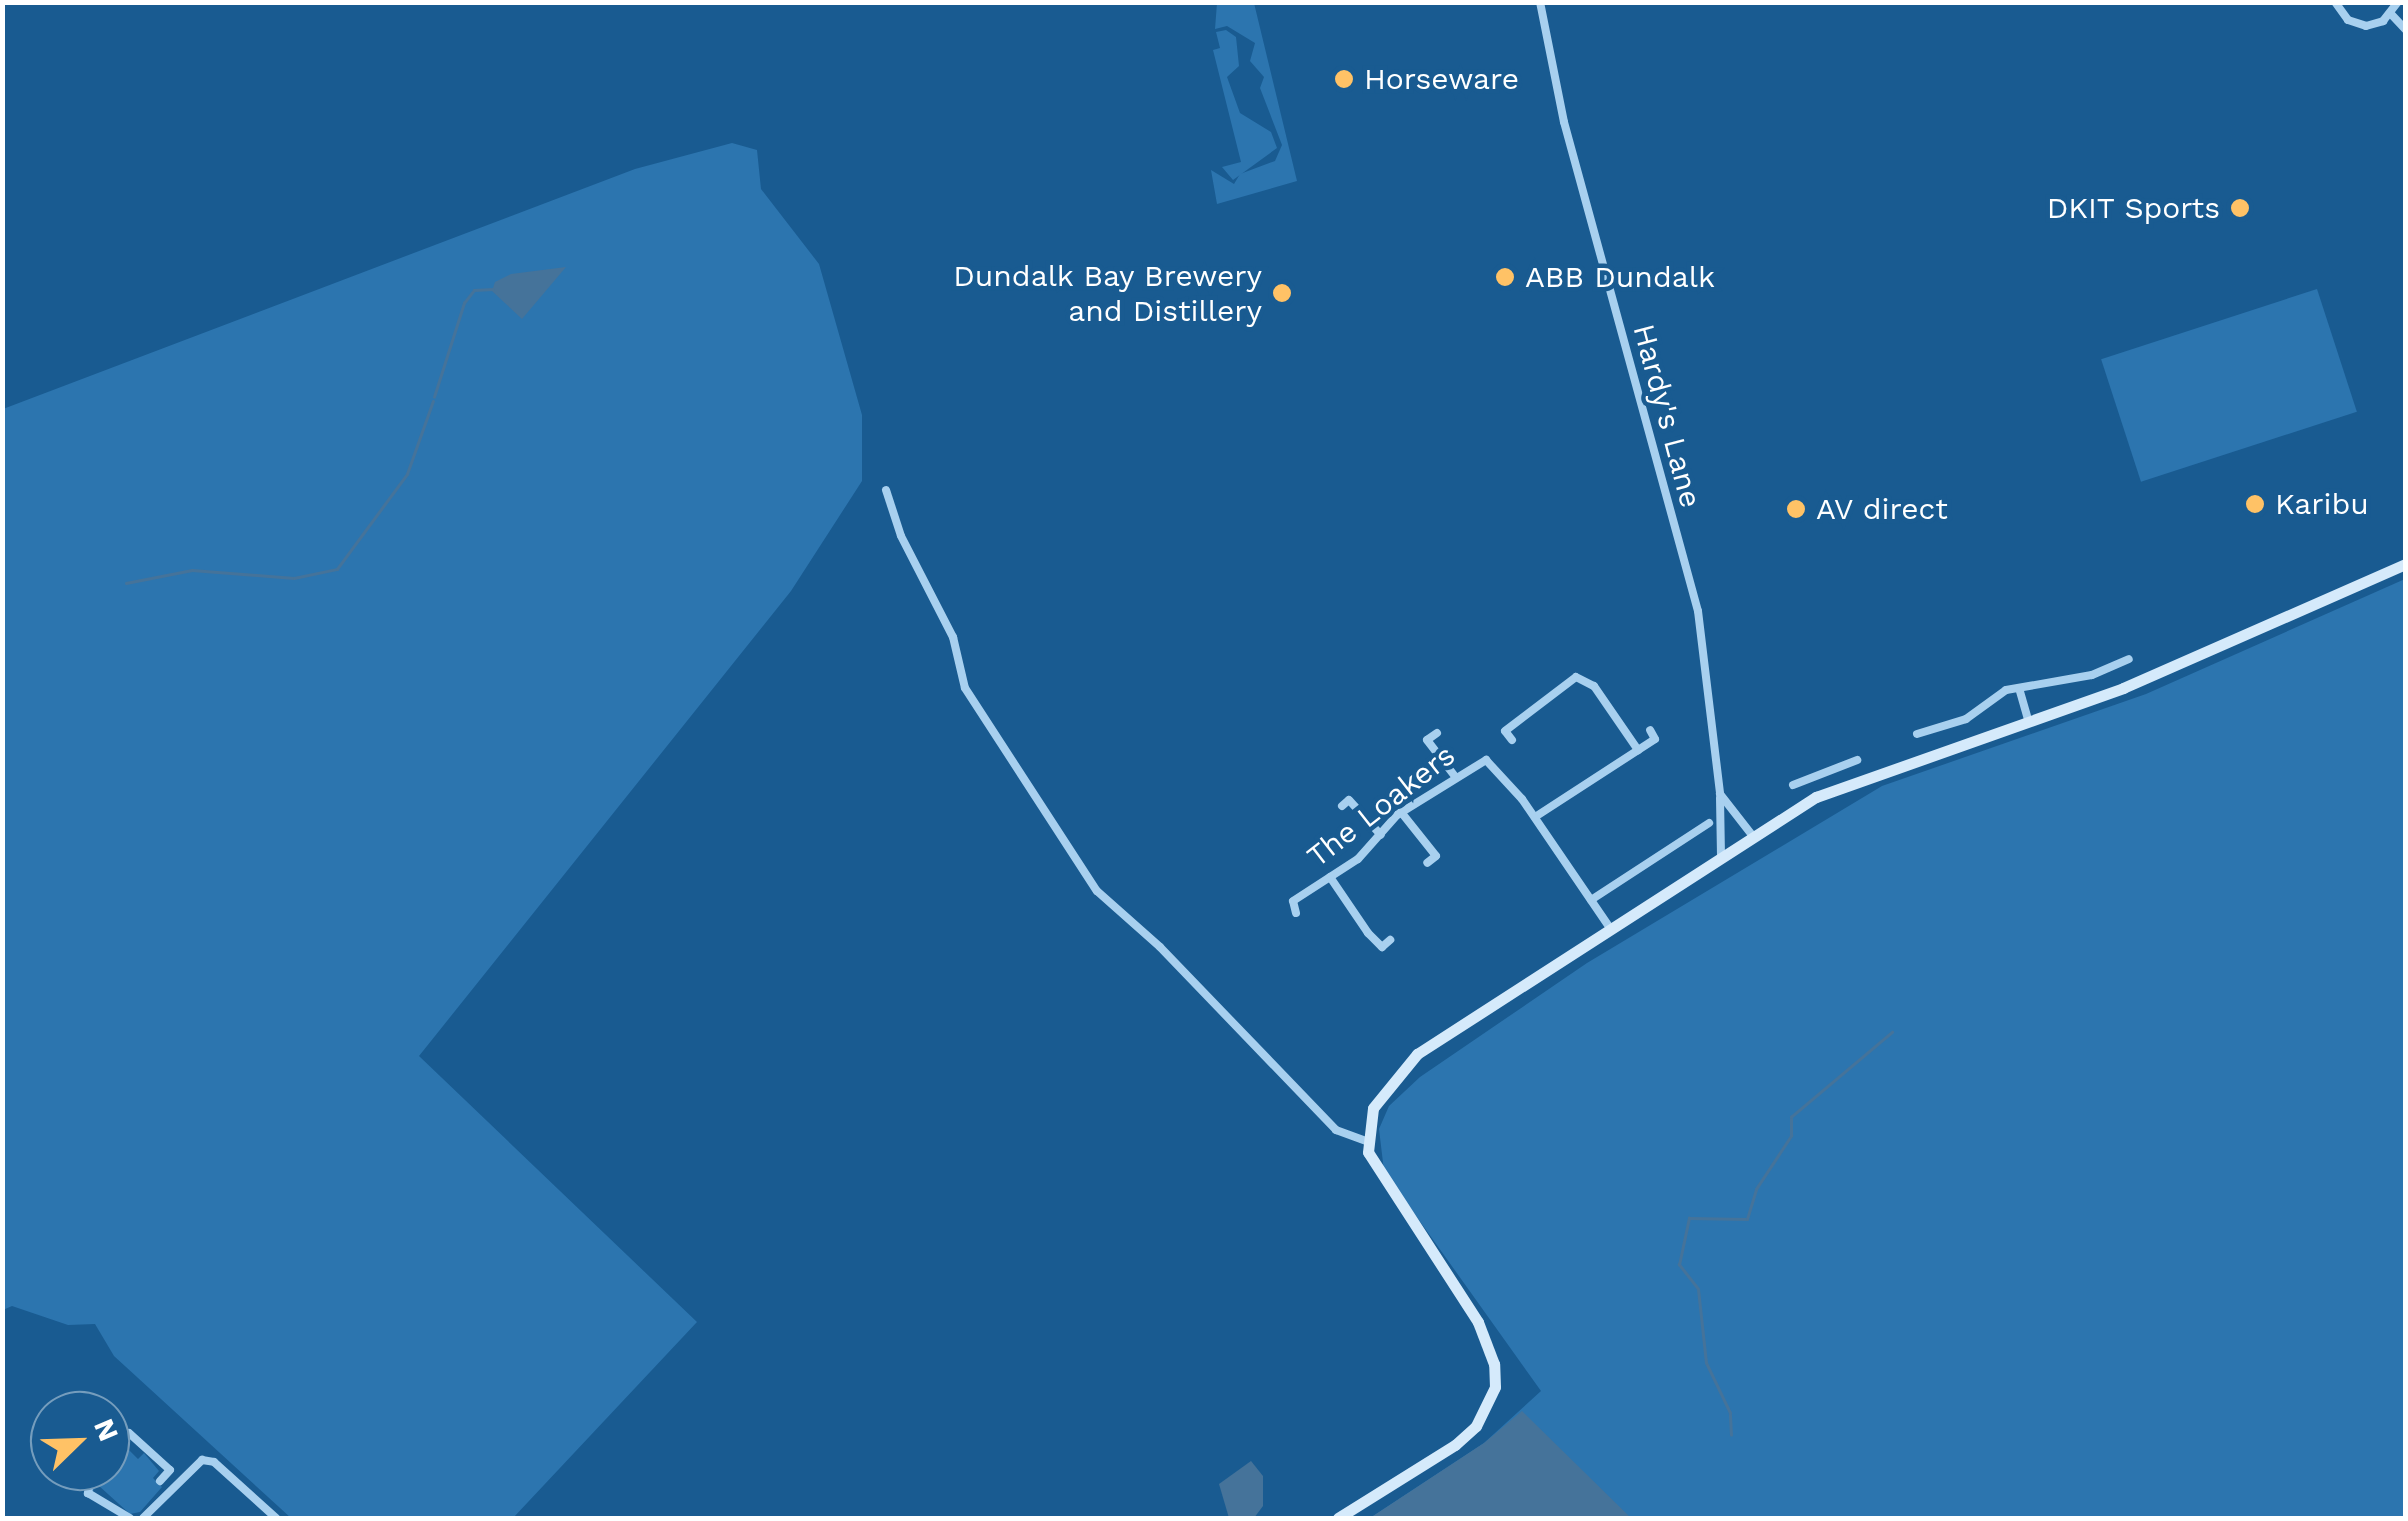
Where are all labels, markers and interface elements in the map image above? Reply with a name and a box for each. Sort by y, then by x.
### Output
place label: Horseware [1364,61,1519,97]
marker: Horseware [1333,68,1355,90]
place label: DKIT Sports [2046,190,2220,226]
marker: DKIT Sports [2229,197,2251,219]
place label: Dundalk Bay Brewery and Distillery [952,258,1262,328]
place label: ABB Dundalk [1525,259,1715,295]
marker: ABB Dundalk [1494,266,1516,288]
marker: Dundalk Bay Brewery and Distillery [1271,282,1293,304]
street label: Hardy's Lane [1625,320,1709,512]
place label: Karibu [2275,486,2369,522]
place label: AV direct [1816,491,1949,527]
marker: Karibu [2244,493,2266,515]
marker: AV direct [1785,498,1807,520]
street label: The Loakers [1300,737,1462,875]
north arrow [30,1391,130,1491]
text: N [87,1414,125,1446]

